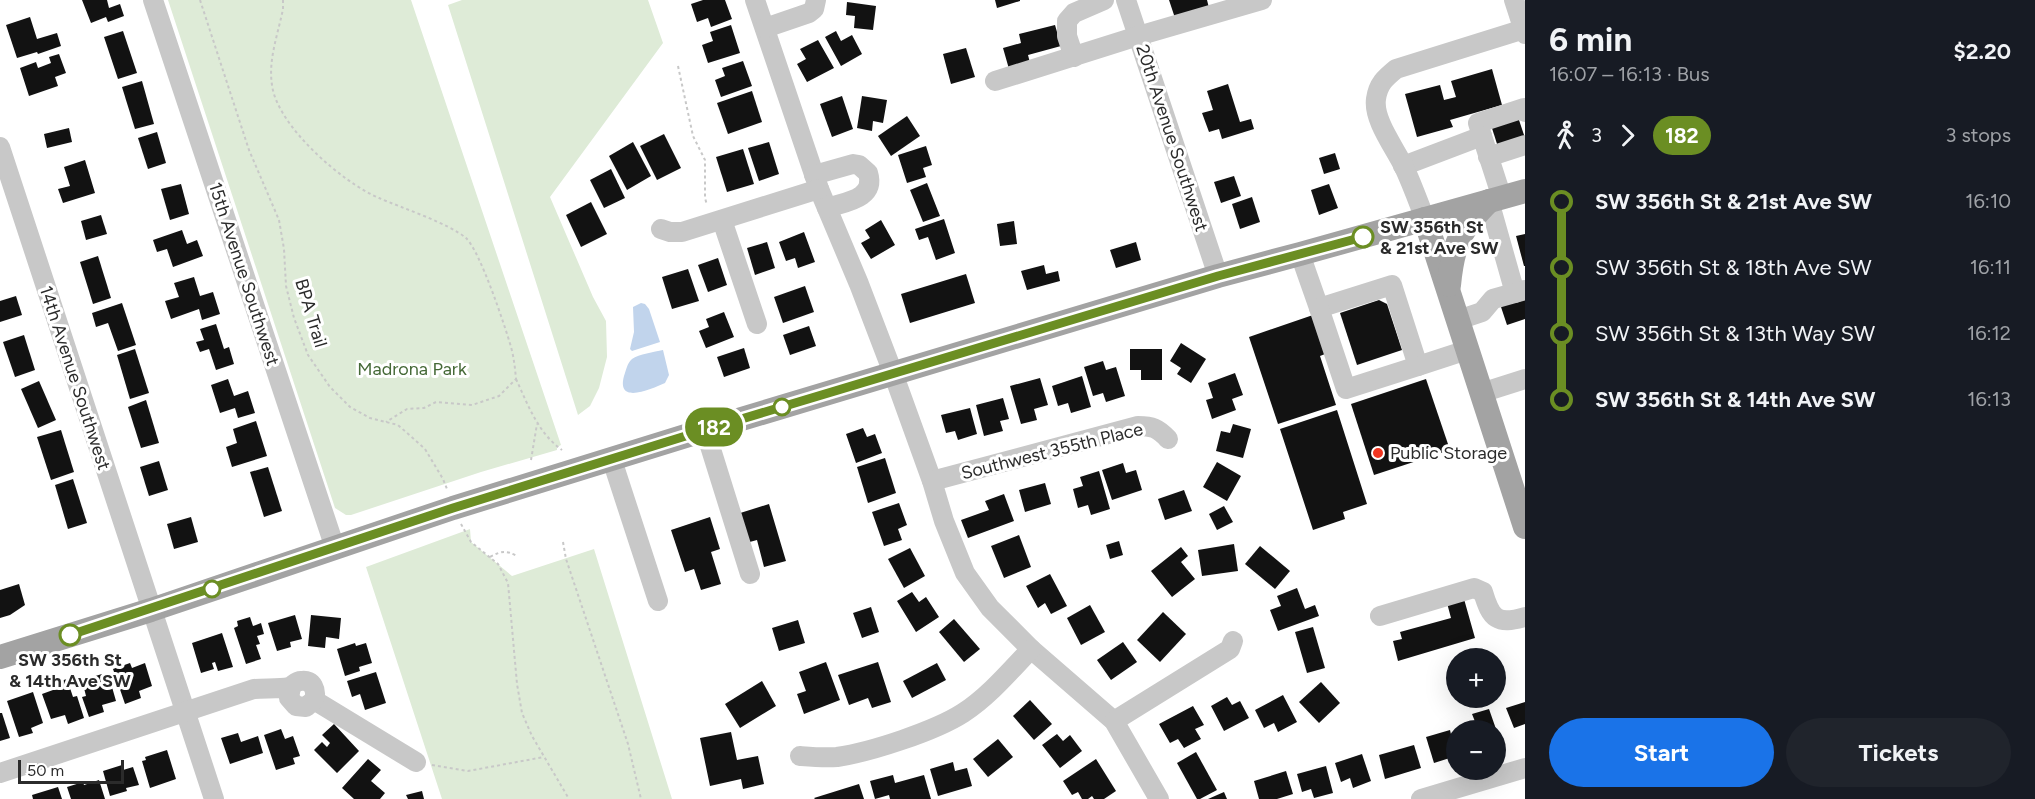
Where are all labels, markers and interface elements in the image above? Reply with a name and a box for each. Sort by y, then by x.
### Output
text: 6 min [1549,20,1632,59]
text: $2.20 [1954,38,2011,65]
street label: 20th Avenue Southwest [1131,42,1213,234]
text: 16:07 – 16:13 · Bus [1549,62,1710,86]
icon: walk [1549,119,1582,152]
icon: forward [1611,119,1644,152]
text: 3 [1591,123,1602,147]
text: 182 [1665,123,1699,148]
text: 3 stops [1946,123,2011,147]
street label: 15th Avenue Southwest [204,180,284,369]
text: SW 356th St & 21st Ave SW [1595,188,1872,215]
text: 16:10 [1965,189,2011,213]
place label: SW 356th St & 21st Ave SW [1380,216,1499,259]
marker: SW 356th St & 21st Ave SW [1352,226,1374,248]
text: SW 356th St & 18th Ave SW [1595,254,1872,281]
text: 16:11 [1970,255,2011,279]
street label: BPA Trail [290,276,332,350]
street label: 14th Avenue Southwest [35,283,115,473]
text: SW 356th St & 13th Way SW [1595,320,1875,347]
text: 16:12 [1967,321,2011,345]
park label: Madrona Park [357,358,467,380]
text: SW 356th St & 14th Ave SW [1595,386,1876,413]
text: 16:13 [1967,387,2011,411]
unlabelled marker [773,398,791,416]
line badge: 182 [680,408,748,446]
text: 182 [697,415,731,440]
street label: Southwest 355th Place [959,418,1145,484]
place label: Public Storage [1390,442,1507,464]
marker: Public Storage [1371,446,1385,460]
unlabelled marker [203,580,221,598]
marker: SW 356th St & 14th Ave SW [59,624,81,646]
map controls [1446,648,1506,780]
button: + [1446,648,1506,708]
place label: SW 356th St & 14th Ave SW [9,649,131,692]
button: Start [1549,718,1774,787]
button: Tickets [1786,718,2011,787]
button: − [1446,720,1506,780]
scale bar [18,757,124,784]
text: 50 m [27,761,64,780]

